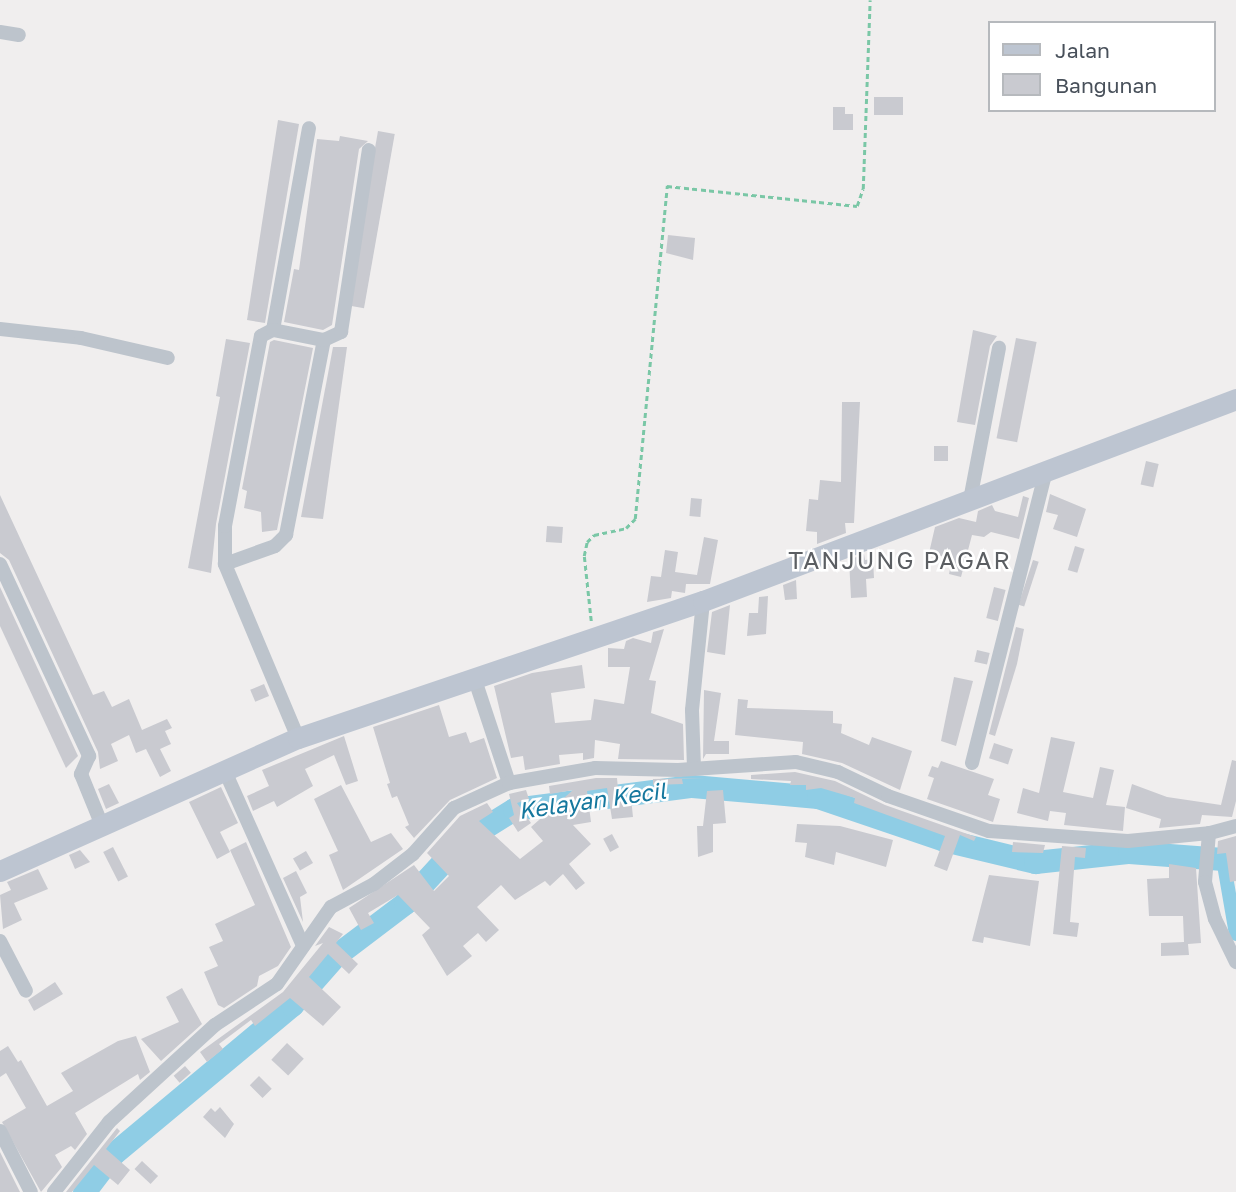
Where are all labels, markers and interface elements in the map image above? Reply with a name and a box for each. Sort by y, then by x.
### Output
legend [988,21,1215,112]
text: Jalan [1055,37,1110,63]
text: Bangunan [1055,72,1157,98]
district label: TANJUNG PAGAR [790,546,1010,574]
water label: Kelayan Kecil [517,776,667,824]

